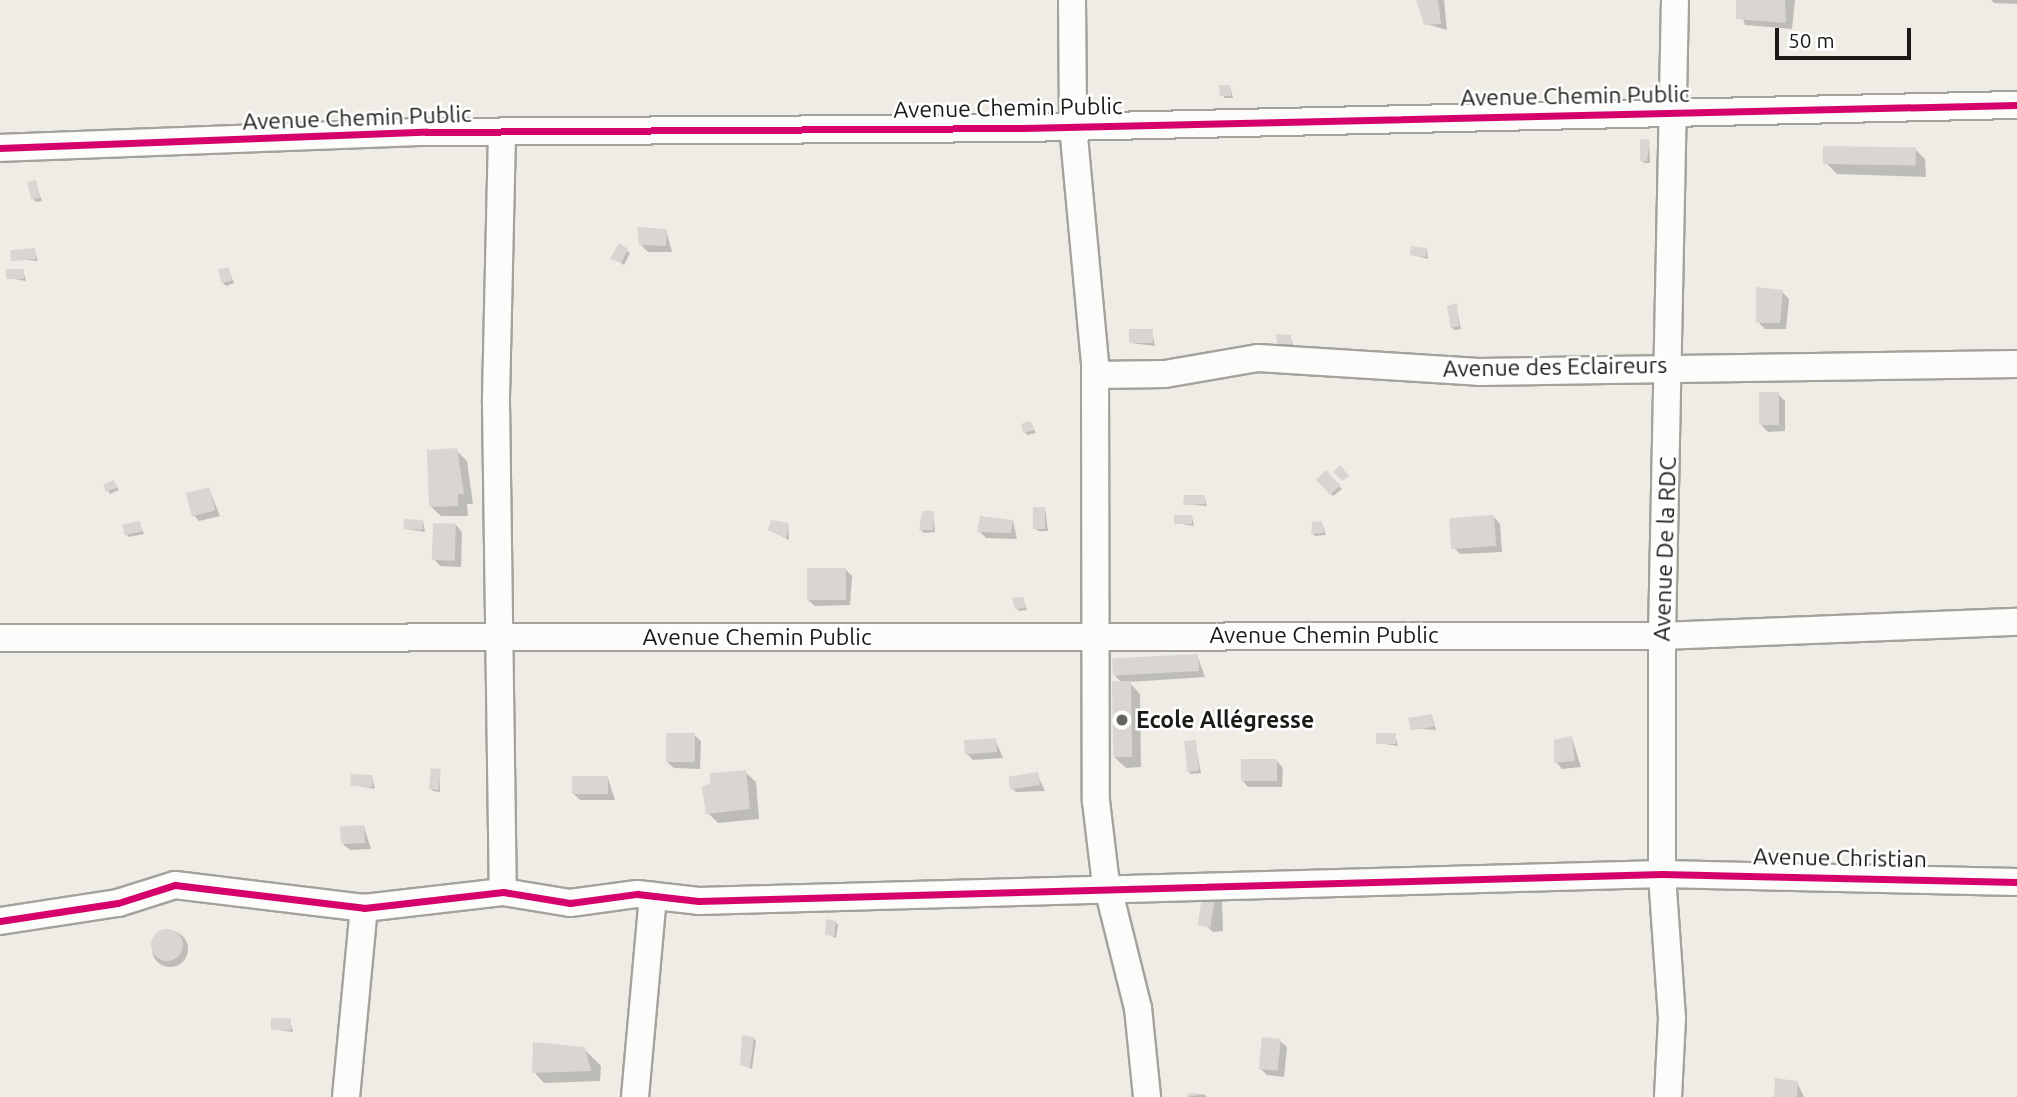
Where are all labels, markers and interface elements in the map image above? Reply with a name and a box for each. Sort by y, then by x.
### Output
scale bar [1779,14,1916,58]
text: 50 m [1788,28,1835,52]
street label: Avenue Chemin Public [1460,80,1690,112]
street label: Avenue Chemin Public [893,92,1123,124]
street label: Avenue Chemin Public [242,100,472,136]
street label: Avenue des Eclaireurs [1443,351,1667,383]
street label: Avenue De la RDC [1648,456,1682,642]
street label: Avenue Chemin Public [1209,621,1439,649]
street label: Avenue Chemin Public [642,623,872,651]
place label: Ecole Allégresse [1136,706,1314,734]
marker: Ecole Allégresse [1114,712,1130,728]
street label: Avenue Christian [1753,843,1927,873]

